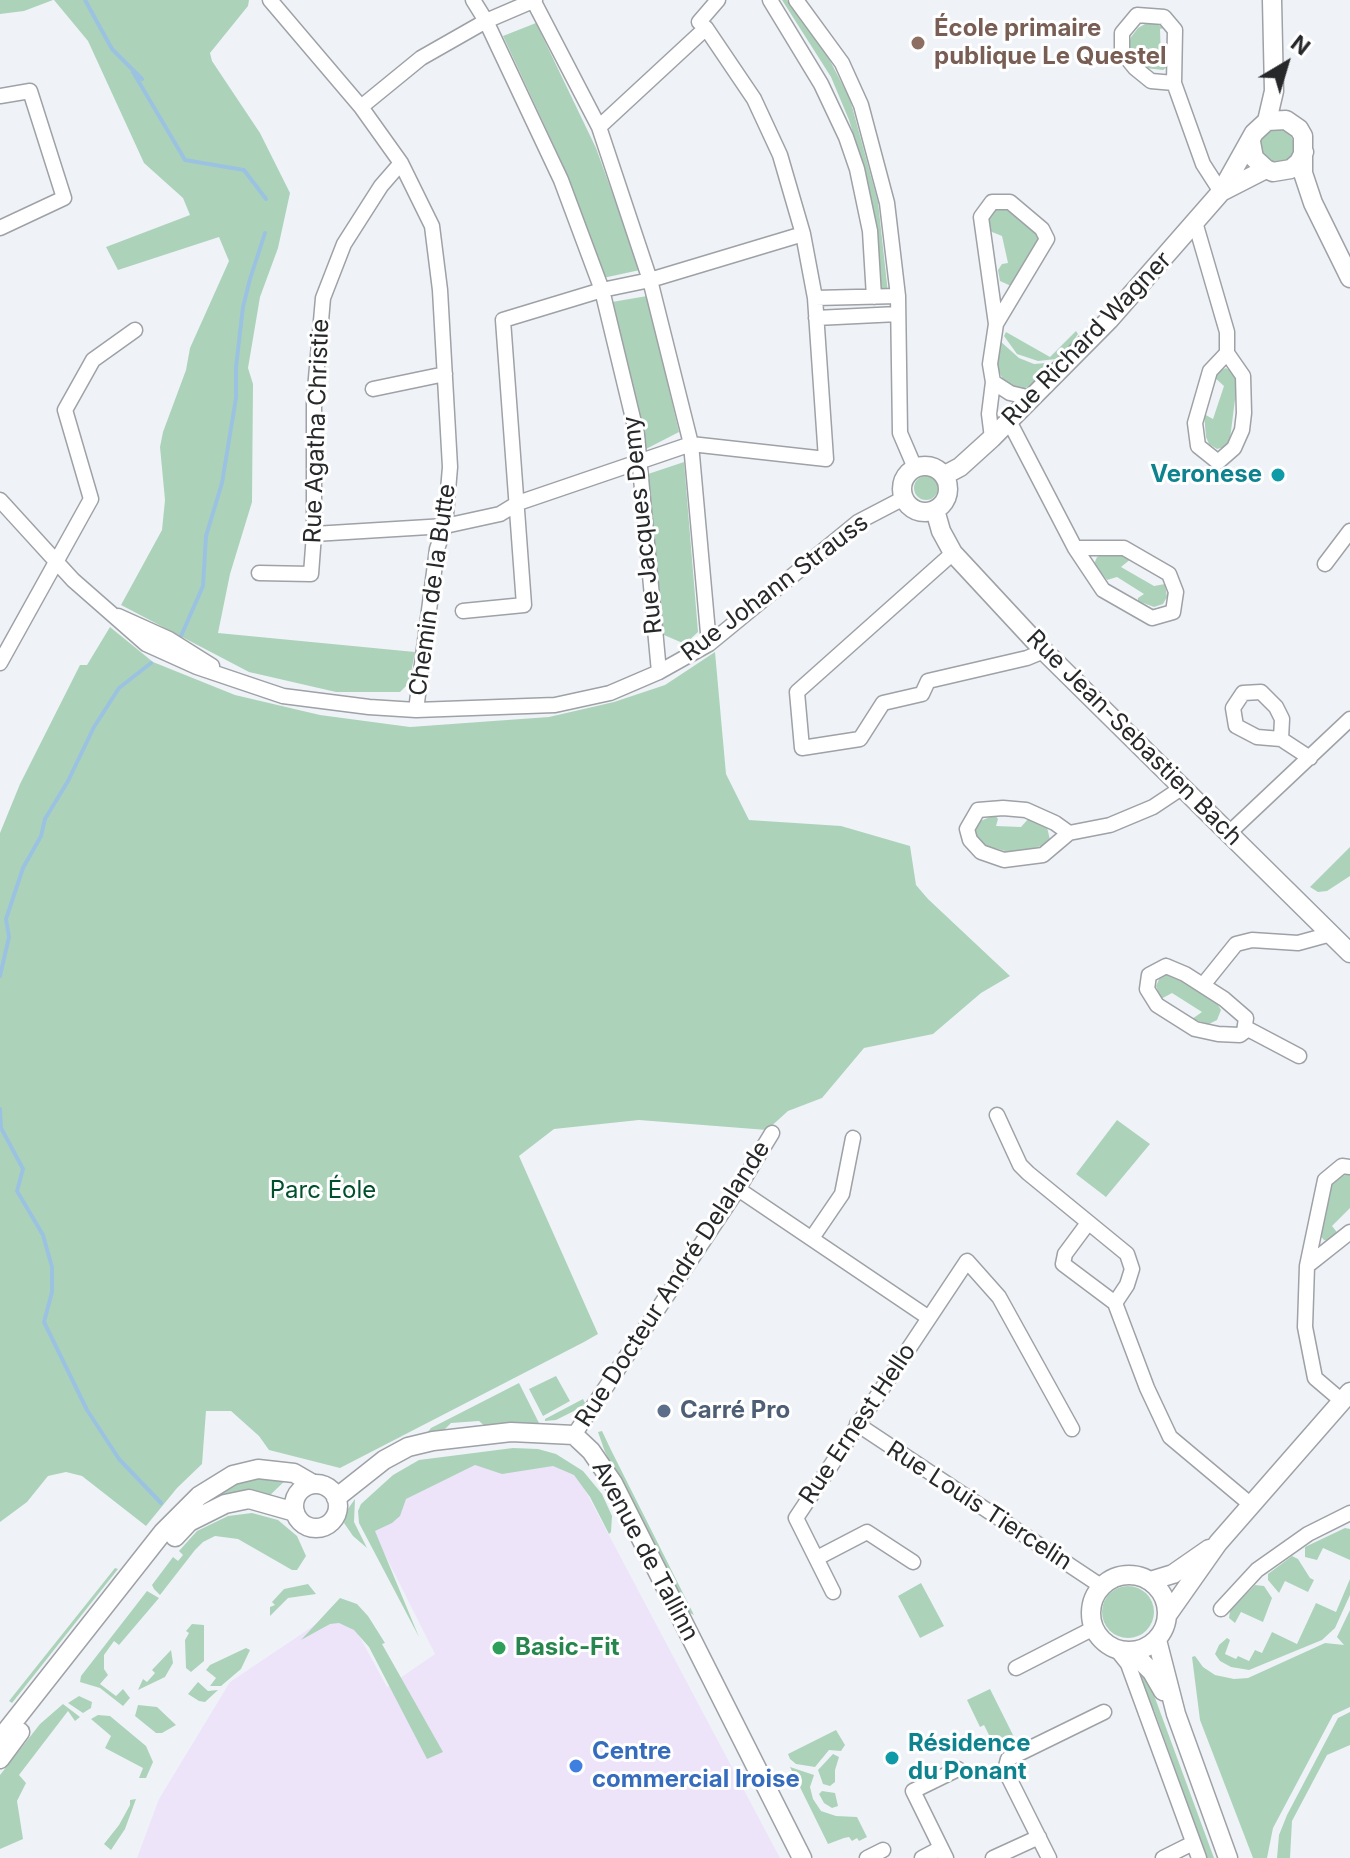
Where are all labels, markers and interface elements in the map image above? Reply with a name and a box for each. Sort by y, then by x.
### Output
place label: École primaire publique Le Questel [934,15,1166,71]
north arrow [1246,24,1326,104]
text: N [1286,30,1315,60]
marker: École primaire publique Le Questel [909,34,927,52]
street label: Rue Richard Wagner [996,246,1178,432]
street label: Rue Agatha Christie [299,318,335,544]
street label: Rue Jacques Demy [617,415,669,635]
place label: Veronese [1150,461,1262,489]
marker: Veronese [1269,466,1287,484]
street label: Chemin de la Butte [404,482,462,698]
street label: Rue Johann Strauss [676,508,874,668]
street label: Rue Jean-Sebastien Bach [1020,624,1248,852]
street label: Rue Docteur André Delalande [570,1136,776,1432]
park label: Parc Éole [270,1177,376,1205]
street label: Rue Ernest Hello [794,1338,922,1510]
place label: Carré Pro [680,1397,790,1425]
marker: Carré Pro [655,1402,673,1420]
street label: Rue Louis Tiercelin [881,1435,1077,1577]
street label: Avenue de Tallinn [585,1456,705,1646]
place label: Basic-Fit [515,1634,619,1662]
marker: Basic-Fit [490,1639,508,1657]
place label: Résidence du Ponant [908,1730,1030,1786]
place label: Centre commercial Iroise [592,1738,800,1794]
marker: Résidence du Ponant [883,1749,901,1767]
marker: Centre commercial Iroise [567,1757,585,1775]

